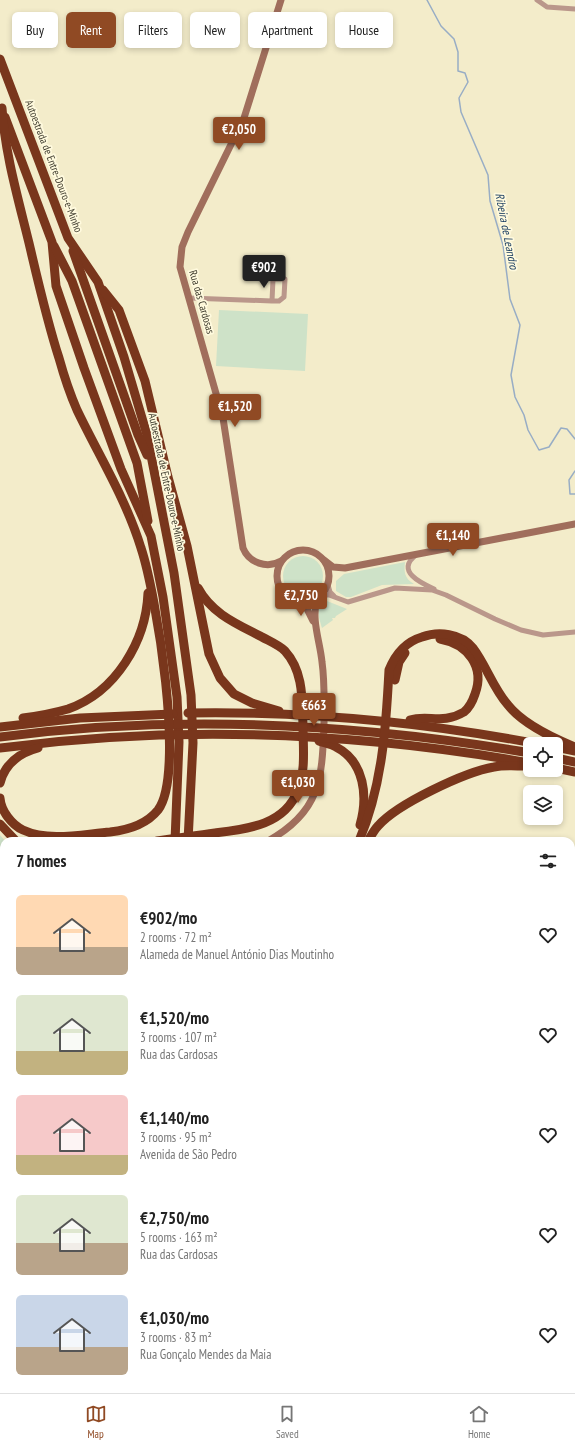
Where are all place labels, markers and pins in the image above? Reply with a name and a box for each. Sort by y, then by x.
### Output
pin: €2,050 [206,117,272,151]
pin: €902 [240,255,288,289]
pin: €1,520 [202,394,268,428]
pin: €1,140 [420,523,486,557]
pin: €2,750 [268,583,334,617]
pin: €663 [290,693,338,727]
pin: €1,030 [265,770,331,804]

